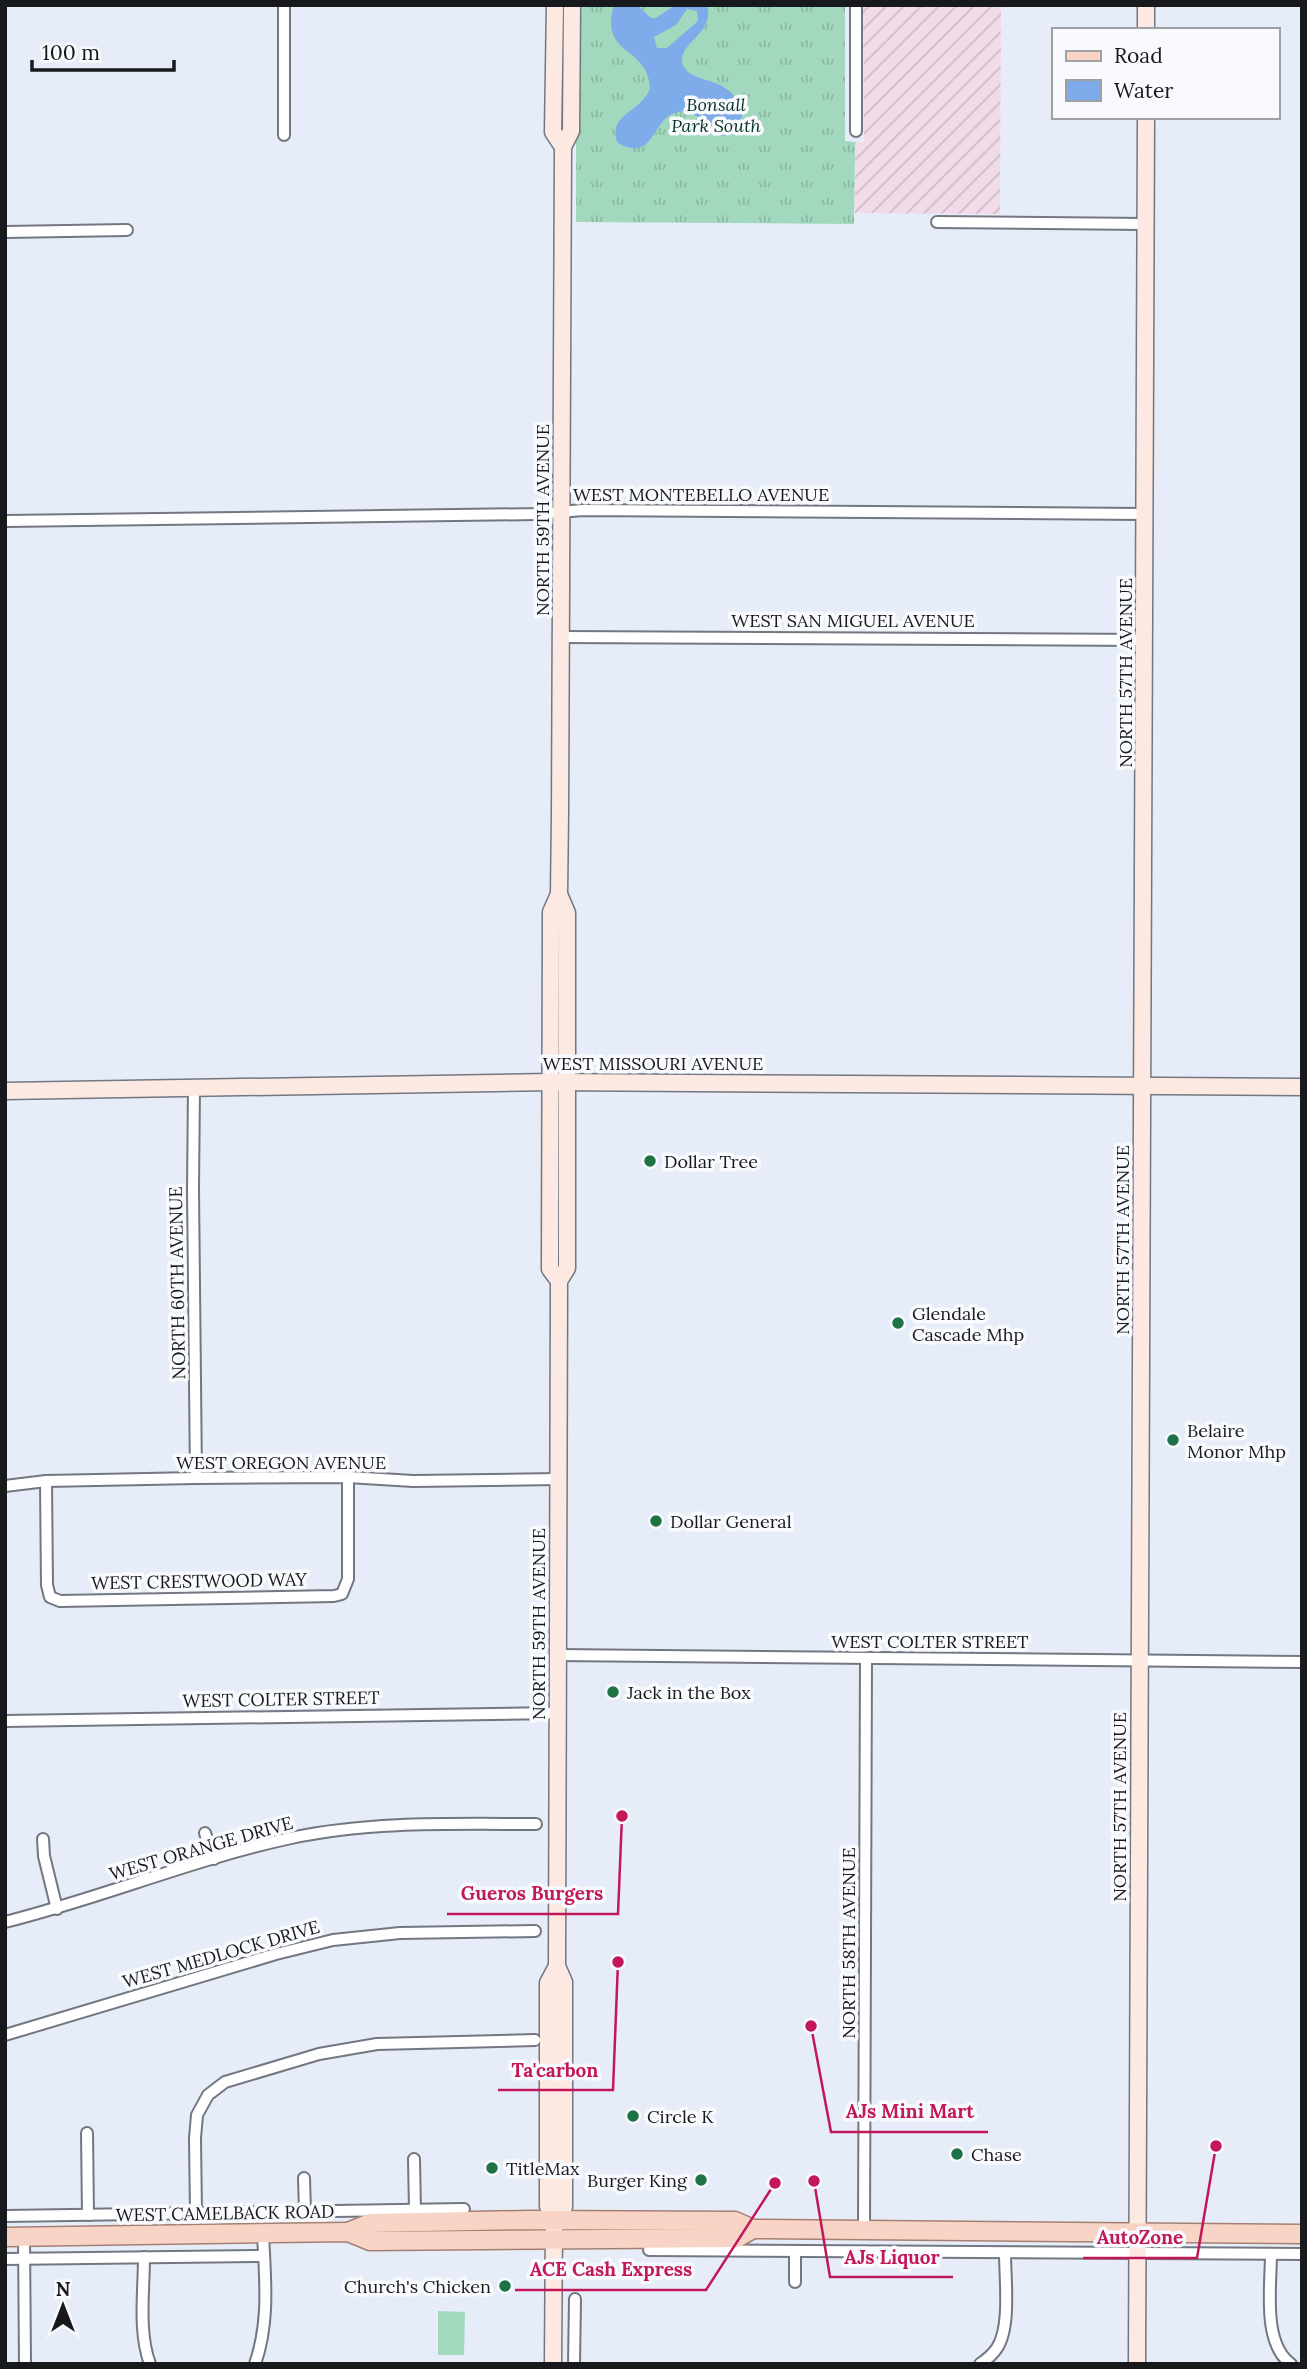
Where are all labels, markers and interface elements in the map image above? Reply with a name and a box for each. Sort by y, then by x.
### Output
scale bar [32,28,173,72]
legend [1052,28,1279,119]
text: 100 m [42,39,100,66]
text: Road [1114,42,1163,69]
text: Water [1114,77,1173,104]
park label: Bonsall Park South [671,93,761,137]
street label: NORTH 59TH AVENUE [531,424,554,616]
street label: WEST MONTEBELLO AVENUE [573,483,829,506]
street label: NORTH 57TH AVENUE [1114,578,1137,768]
street label: WEST SAN MIGUEL AVENUE [731,609,975,632]
street label: WEST MISSOURI AVENUE [543,1052,763,1075]
street label: NORTH 57TH AVENUE [1111,1145,1134,1335]
place label: Dollar Tree [664,1150,758,1173]
marker: Dollar Tree [642,1153,658,1169]
street label: NORTH 60TH AVENUE [164,1186,190,1380]
place label: Glendale Cascade Mhp [912,1302,1024,1346]
marker: Glendale Cascade Mhp [890,1315,906,1331]
place label: Belaire Monor Mhp [1187,1419,1286,1463]
marker: Belaire Monor Mhp [1165,1432,1181,1448]
street label: WEST OREGON AVENUE [176,1451,386,1474]
place label: Dollar General [670,1510,792,1533]
marker: Dollar General [648,1513,664,1529]
street label: NORTH 59TH AVENUE [527,1528,550,1720]
street label: WEST CRESTWOOD WAY [91,1568,308,1594]
street label: WEST COLTER STREET [831,1630,1029,1653]
place label: Jack in the Box [626,1681,751,1704]
marker: Jack in the Box [605,1684,621,1700]
street label: WEST COLTER STREET [182,1686,380,1712]
street label: NORTH 57TH AVENUE [1108,1712,1131,1902]
street label: WEST ORANGE DRIVE [107,1811,295,1885]
street label: NORTH 58TH AVENUE [837,1847,860,2039]
callout: Gueros Burgers [447,1874,618,1914]
text: Gueros Burgers [461,1881,603,1905]
street label: WEST MEDLOCK DRIVE [120,1915,322,1993]
callout: Ta'carbon [498,2050,613,2090]
text: Ta'carbon [512,2058,598,2082]
callout: AJs Mini Mart [831,2092,988,2132]
text: AJs Mini Mart [846,2099,975,2123]
place label: Circle K [647,2105,714,2128]
marker: Circle K [625,2108,641,2124]
place label: Chase [971,2143,1022,2166]
marker: Chase [949,2146,965,2162]
place label: TitleMax [506,2157,580,2180]
marker: TitleMax [484,2160,500,2176]
place label: Burger King [587,2169,688,2192]
marker: Burger King [693,2172,709,2188]
street label: WEST CAMELBACK ROAD [115,2200,335,2226]
callout: AutoZone [1083,2218,1197,2258]
text: AutoZone [1097,2225,1183,2249]
callout: AJs Liquor [830,2237,953,2277]
text: AJs Liquor [844,2245,940,2269]
callout: ACE Cash Express [515,2250,706,2290]
text: ACE Cash Express [530,2257,692,2281]
north arrow [28,2271,98,2341]
place label: Church's Chicken [344,2275,491,2298]
text: N [56,2277,71,2301]
marker: Church's Chicken [497,2278,513,2294]

